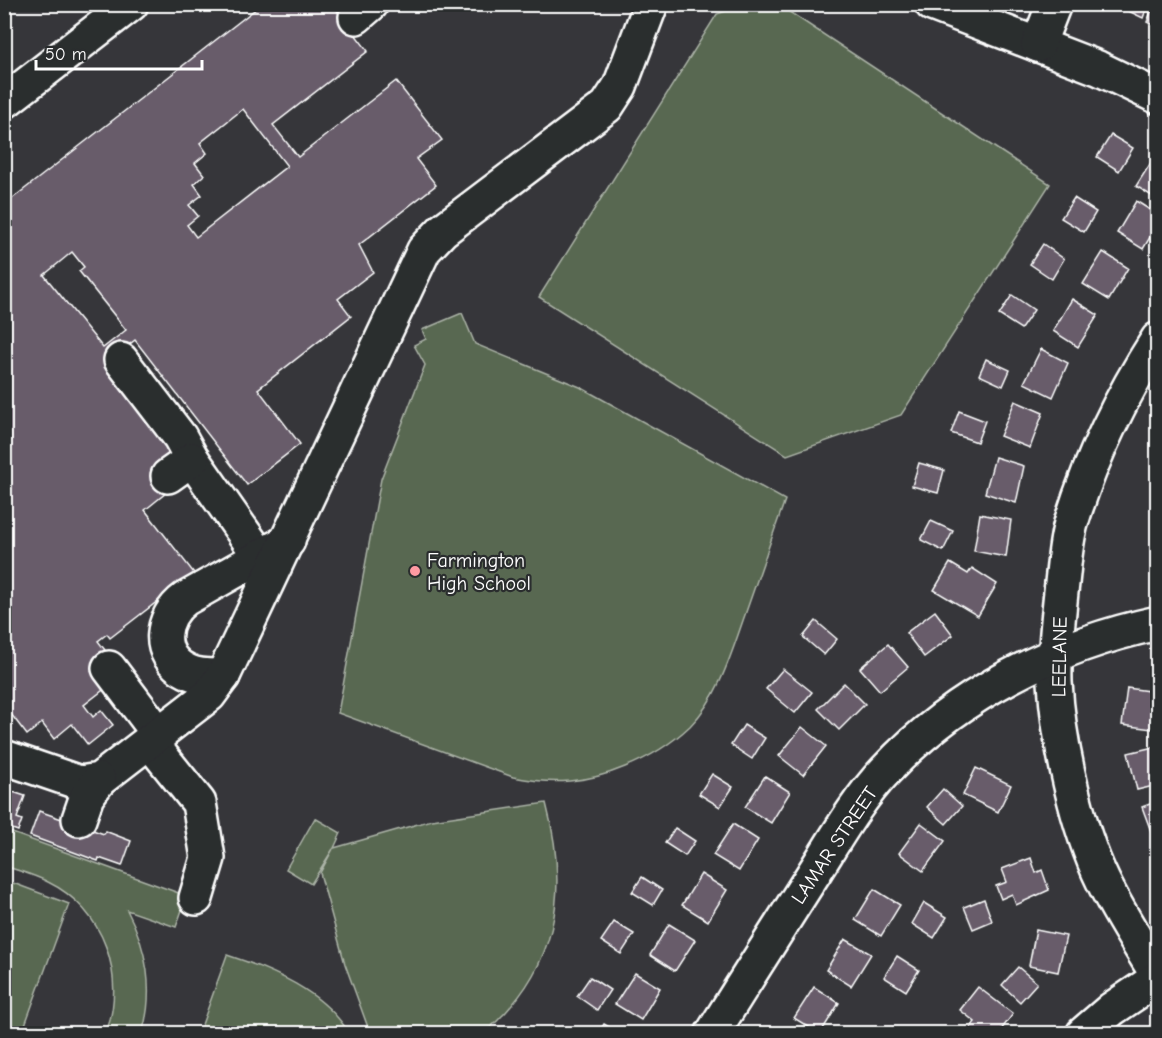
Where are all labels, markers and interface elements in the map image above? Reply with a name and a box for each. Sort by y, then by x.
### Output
scale bar [36,33,202,71]
text: 50 m [45,44,87,65]
place label: Farmington High School [427,549,531,595]
marker: Farmington High School [408,564,422,578]
street label: LEELANE [1047,616,1072,698]
street label: LAMAR STREET [787,782,882,908]

